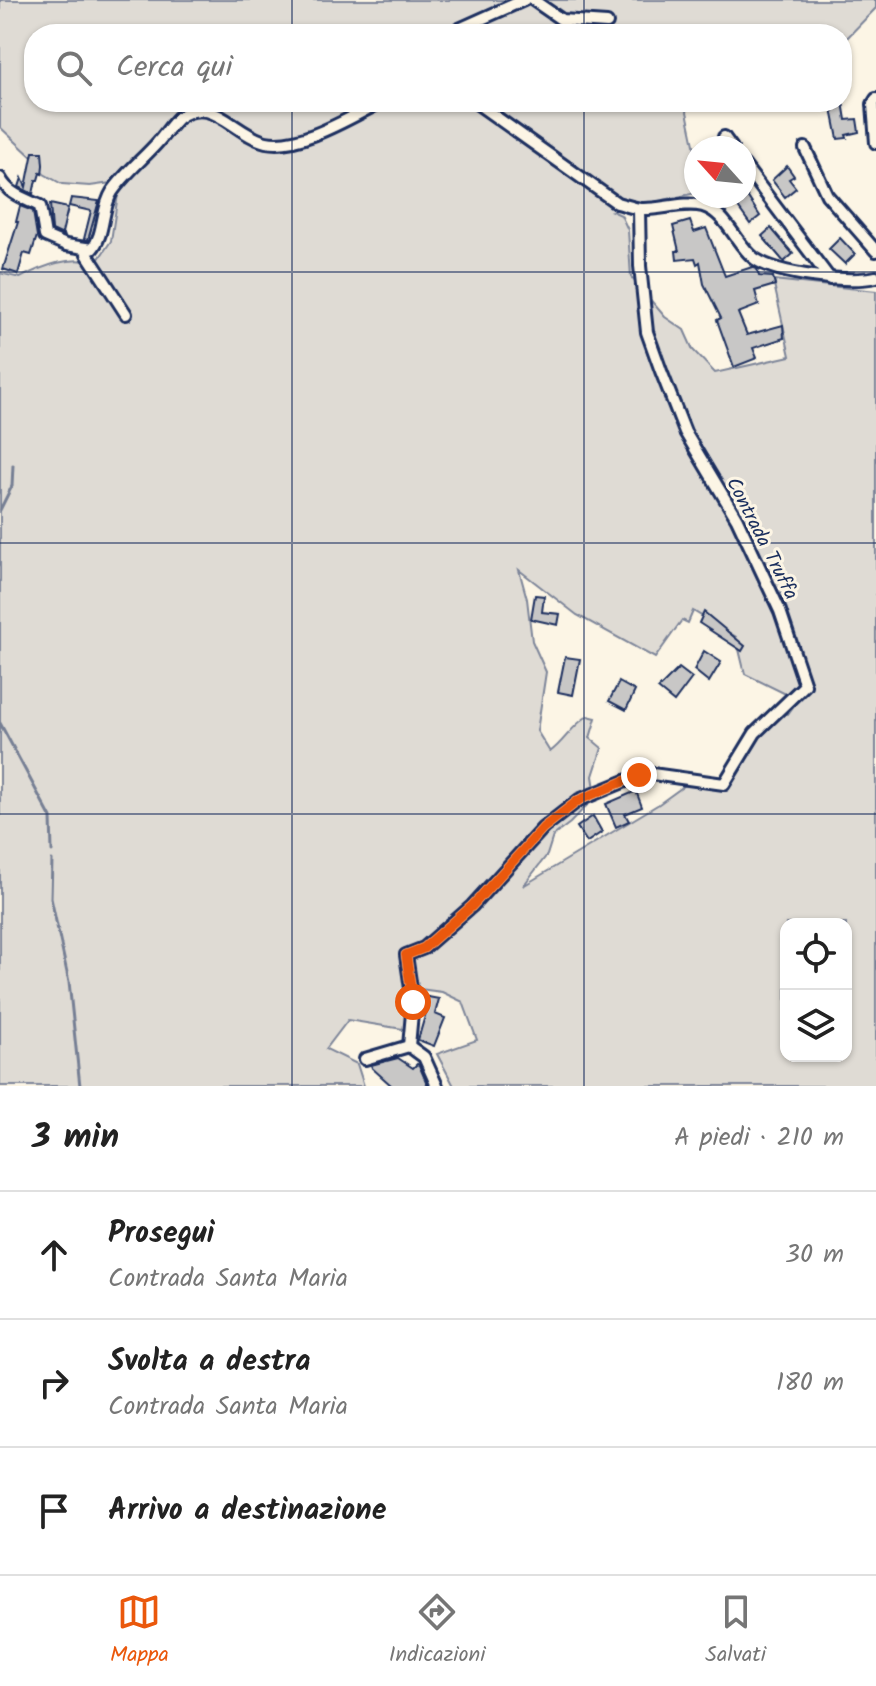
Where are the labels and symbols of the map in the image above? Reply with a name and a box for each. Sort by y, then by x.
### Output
north arrow [684,136,756,208]
street label: Contrada Truffa [717,472,806,606]
route end [621,757,657,793]
route start [395,984,431,1020]

